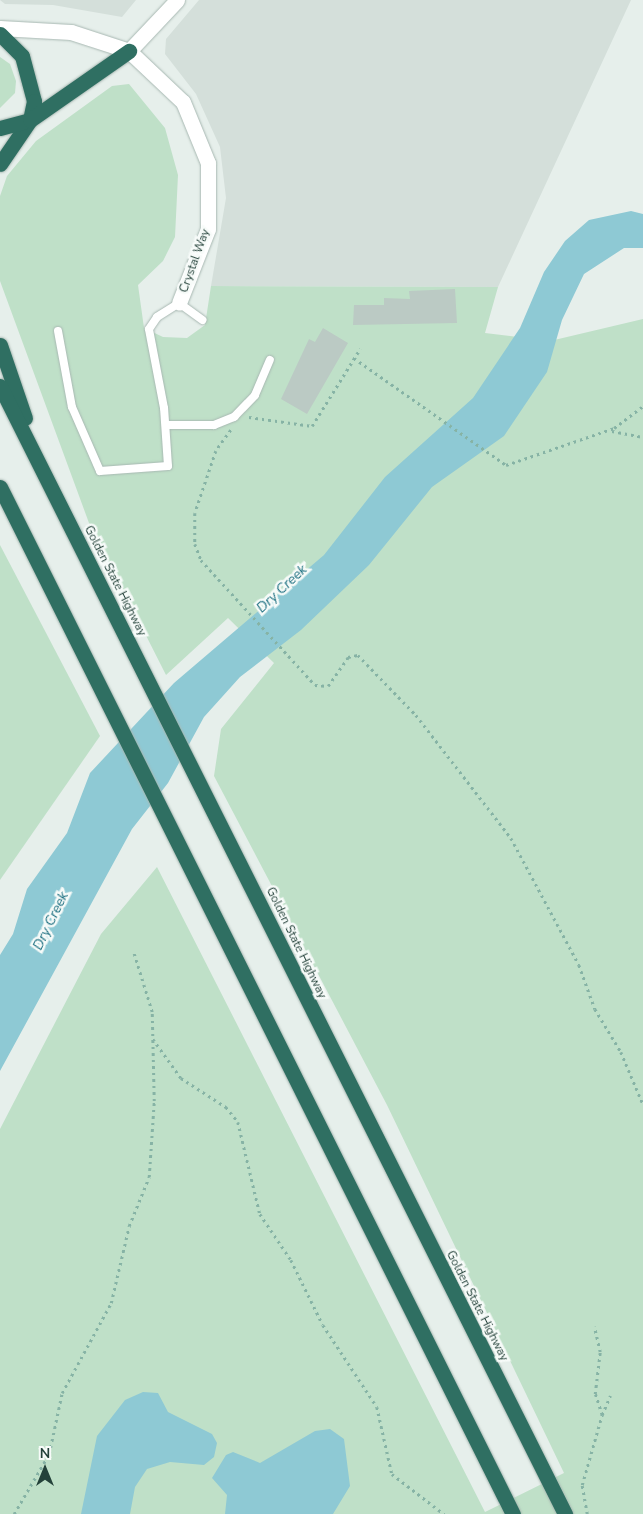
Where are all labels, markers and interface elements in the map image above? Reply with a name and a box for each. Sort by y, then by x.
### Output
street label: Crystal Way [177,227,213,295]
street label: Golden State Highway [81,523,149,639]
water label: Dry Creek [253,561,311,617]
street label: Golden State Highway [263,885,329,1001]
water label: Dry Creek [30,889,72,953]
street label: Golden State Highway [443,1248,511,1364]
north arrow [20,1444,70,1494]
text: N [40,1444,50,1463]

